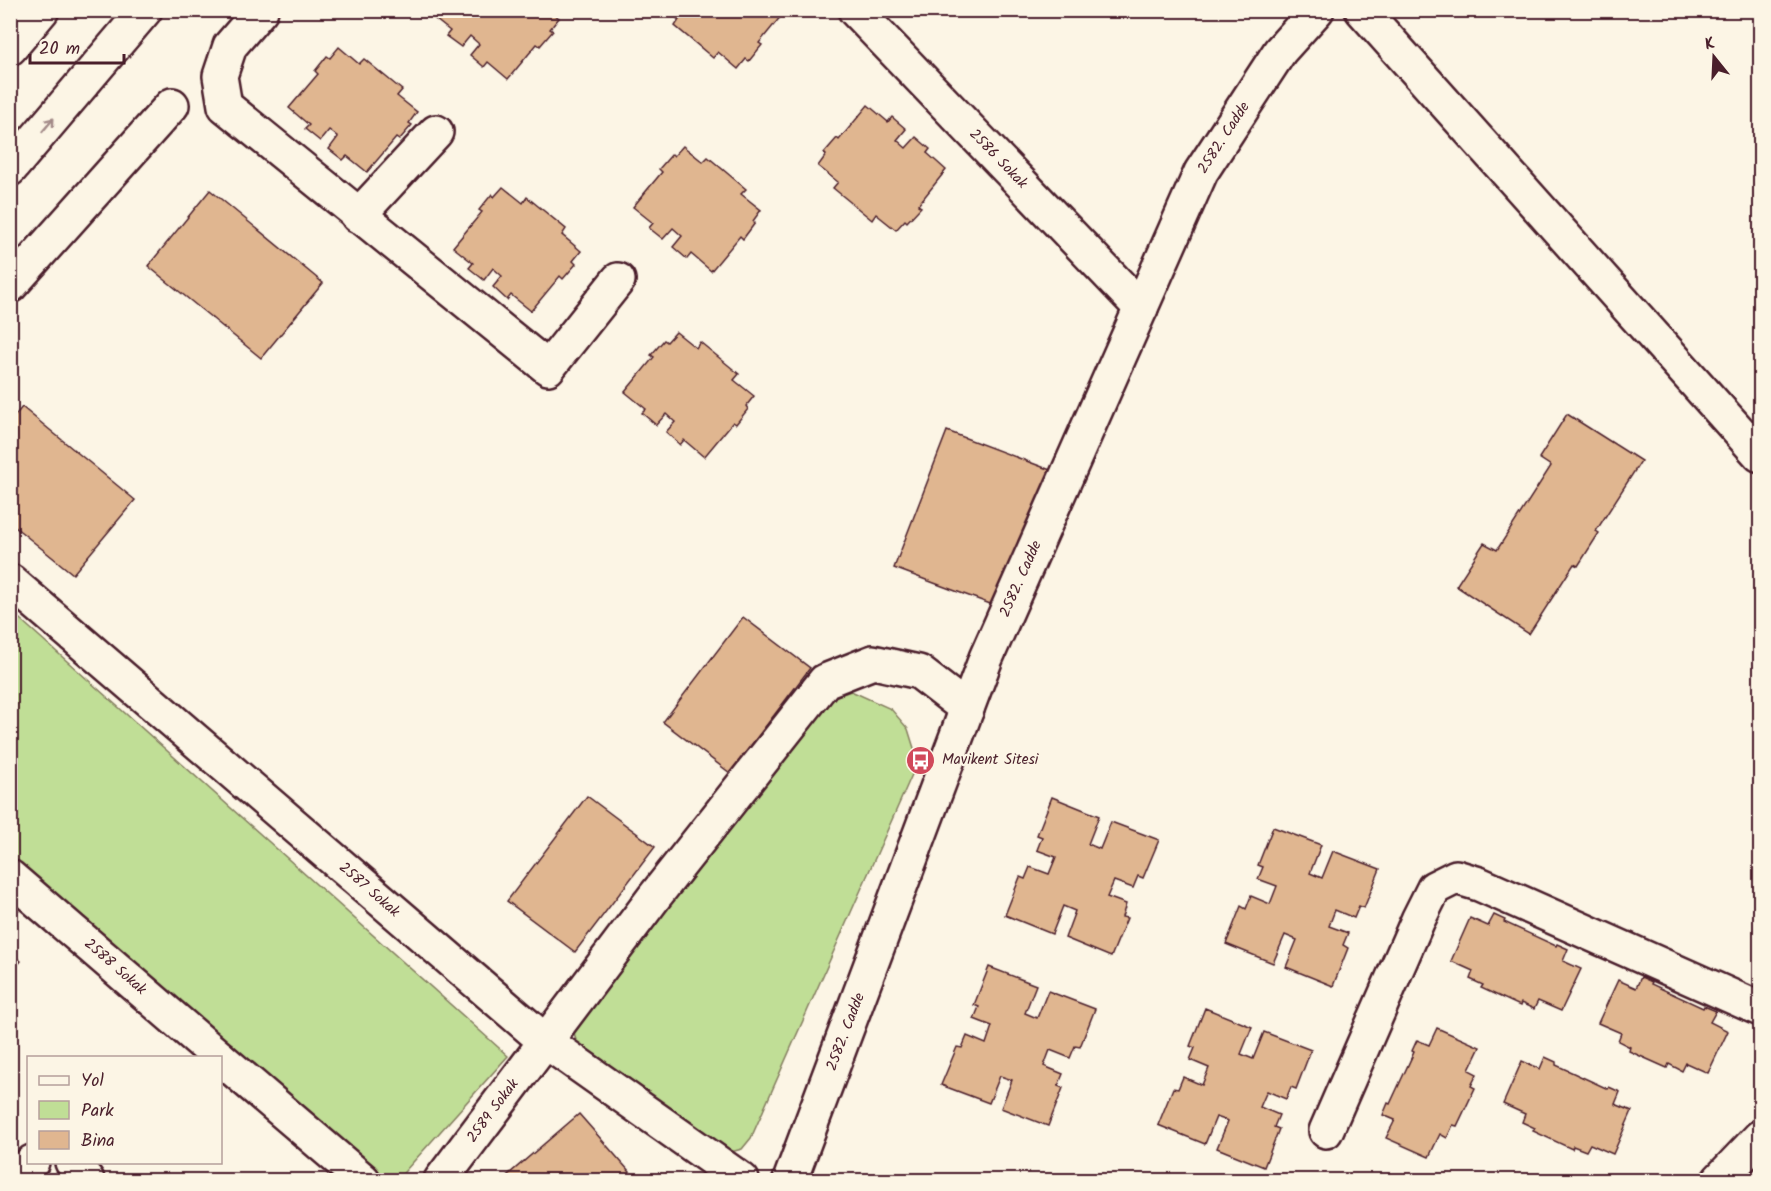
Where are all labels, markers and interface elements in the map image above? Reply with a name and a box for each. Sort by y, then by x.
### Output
scale bar [30,27,124,65]
north arrow [1684,27,1744,87]
text: K [1701,31,1719,58]
text: 20 m [39,35,80,64]
street label: 2582. Cadde [1192,97,1256,179]
one-way arrow [42,117,55,133]
street label: 2586 Sokak [963,123,1034,195]
street label: 2582. Cadde [993,537,1049,621]
bus stop icon: Mavikent Sitesi [905,744,937,776]
place label: Mavikent Sitesi [942,748,1040,772]
street label: 2587 Sokak [333,856,406,924]
street label: 2588 Sokak [78,933,153,1002]
street label: 2582. Cadde [820,989,872,1074]
legend [27,1056,222,1164]
text: Yol [81,1067,105,1096]
street label: 2589 Sokak [461,1073,526,1148]
text: Park [81,1097,114,1126]
text: Bina [81,1127,115,1156]

